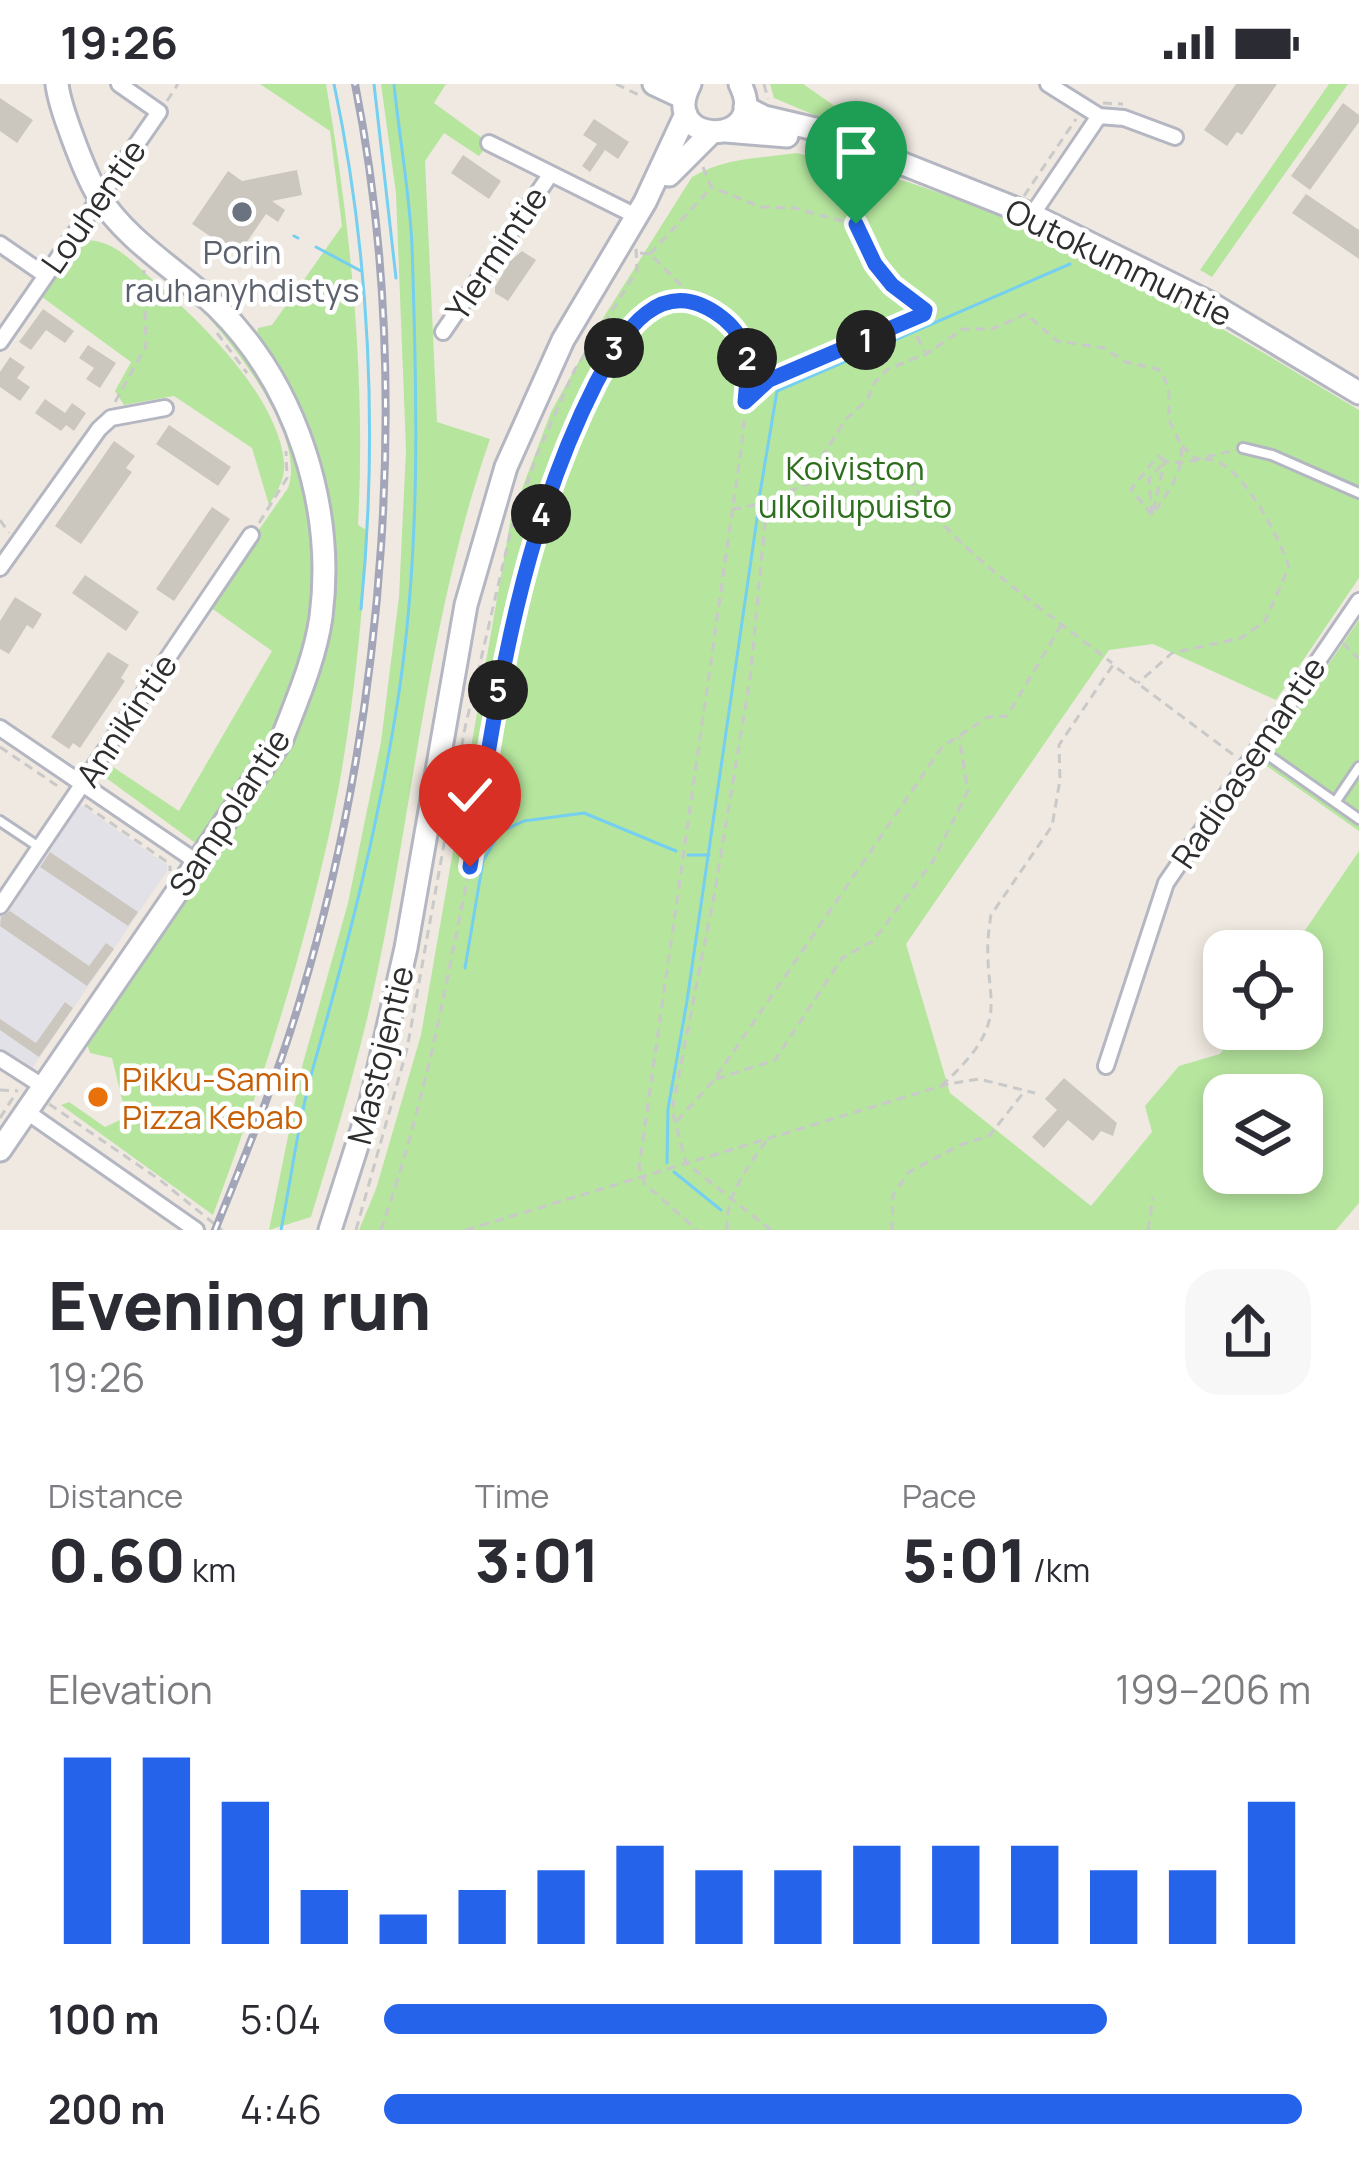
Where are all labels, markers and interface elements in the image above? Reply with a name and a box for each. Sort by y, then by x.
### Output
text: 19:26 [60,11,178,73]
pin [805,101,907,224]
icon: arrive [823,119,889,185]
street label: Louhentie [30,130,156,282]
street label: Ylermintie [435,177,557,329]
street label: Outokummuntie [998,188,1240,336]
marker: Porin rauhanyhdistys [229,199,255,225]
place label: Porin rauhanyhdistys [124,229,360,312]
pin: 1 [836,310,896,370]
text: 1 [859,317,873,362]
pin: 3 [584,318,644,378]
text: 3 [604,325,624,370]
pin: 2 [717,328,777,388]
text: 2 [737,335,757,380]
park label: Koiviston ulkoilupuisto [758,445,952,528]
pin: 4 [511,484,571,544]
text: 4 [531,491,551,536]
street label: Annikintie [65,645,187,795]
street label: Radioasemantie [1160,647,1336,877]
pin: 5 [468,660,528,720]
text: 5 [488,667,508,712]
street label: Sampolantie [158,719,300,905]
pin [419,744,521,867]
icon: check [437,762,503,828]
map controls [1203,930,1323,1194]
button: locate [1203,930,1323,1050]
street label: Mastojentie [336,961,424,1149]
place label: Pikku-Samin Pizza Kebab [122,1056,310,1139]
button: layers [1203,1074,1323,1194]
marker: Pikku-Samin Pizza Kebab [85,1084,111,1110]
text: Evening run [48,1260,431,1350]
button: share [1185,1269,1311,1395]
text: 19:26 [48,1350,146,1404]
text: Distance [48,1473,183,1518]
text: Time [475,1473,550,1518]
text: Pace [902,1473,977,1518]
text: 0.60 [48,1518,185,1600]
text: 3:01 [475,1518,600,1600]
text: 5:01 [902,1518,1026,1600]
text: km [185,1547,236,1592]
text: /km [1026,1547,1090,1592]
text: Elevation [48,1662,213,1716]
text: 199–206 m [1115,1662,1311,1716]
text: 100 m [48,1992,159,2046]
text: 5:04 [240,1992,321,2046]
text: 200 m [48,2082,165,2136]
text: 4:46 [240,2082,322,2136]

